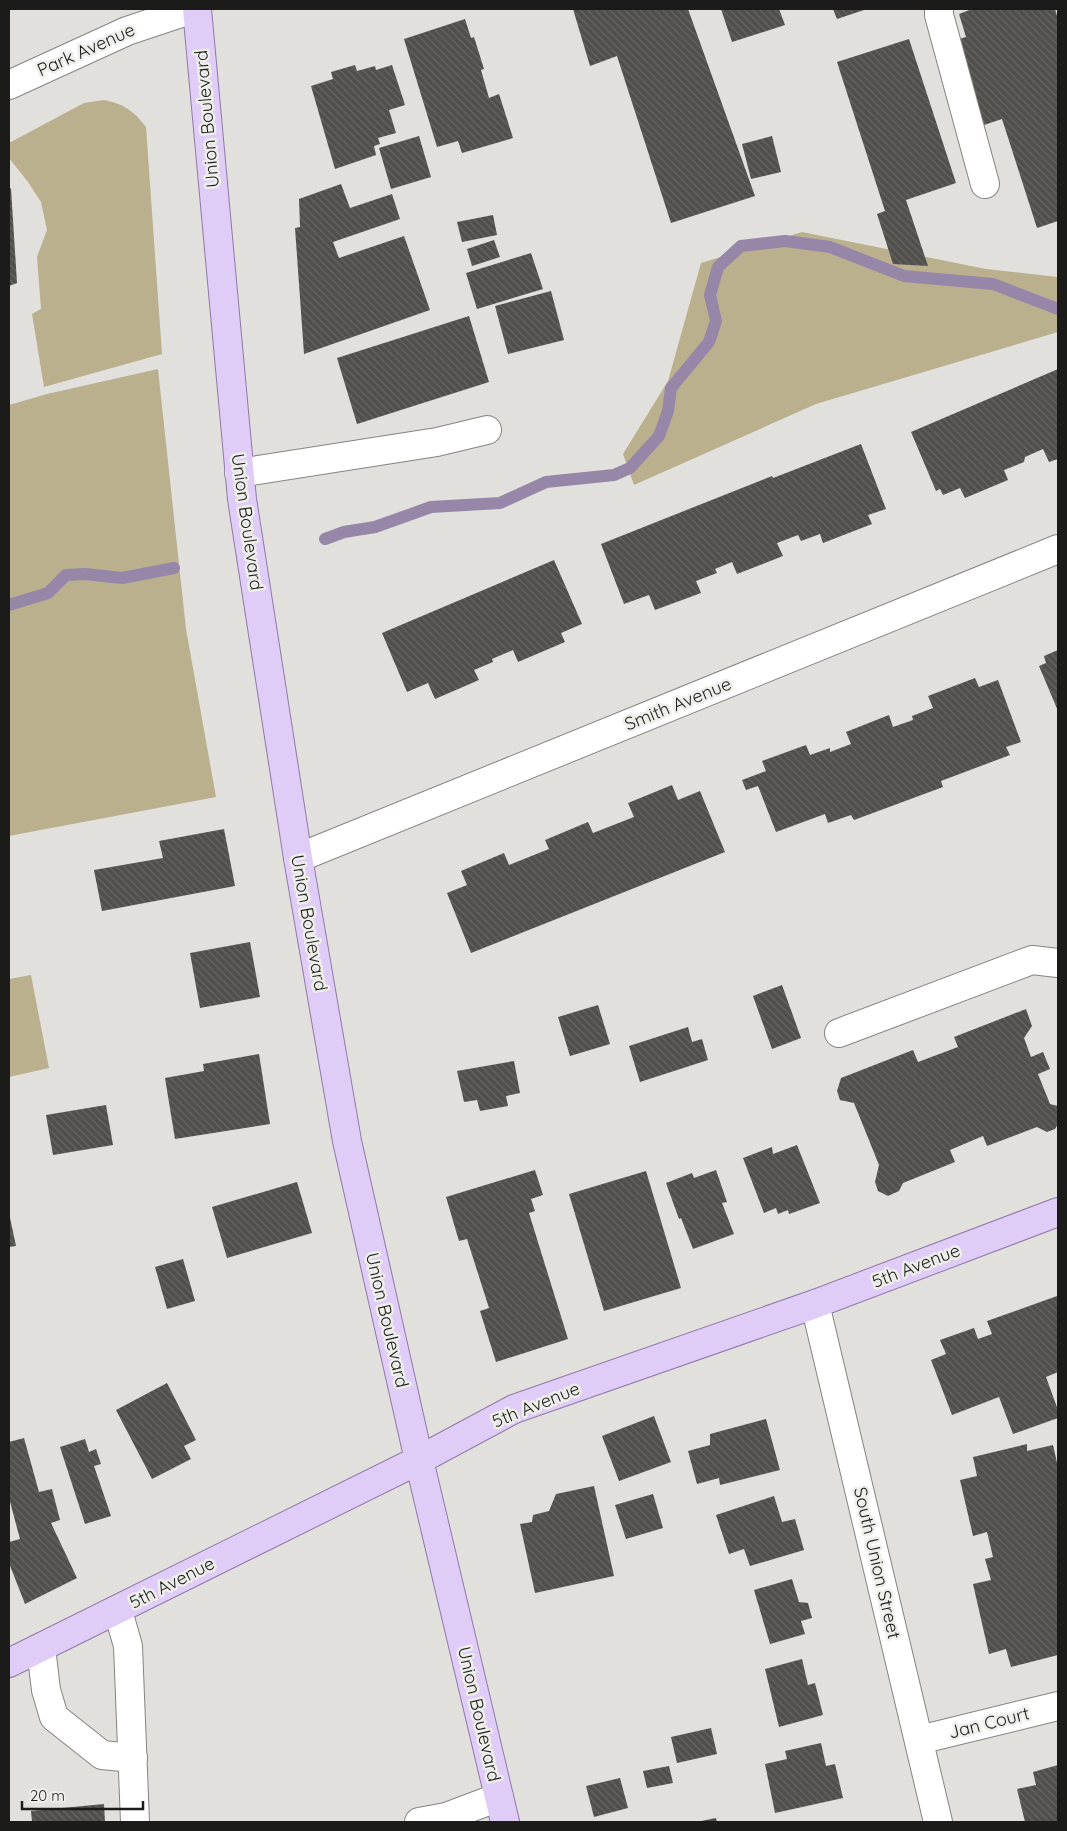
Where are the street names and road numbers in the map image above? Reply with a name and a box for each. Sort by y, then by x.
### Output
street label: Park Avenue [33,18,138,81]
street label: Union Boulevard [189,49,224,189]
street label: Union Boulevard [227,452,268,592]
street label: Smith Avenue [621,672,735,735]
street label: Union Boulevard [286,853,333,993]
street label: 5th Avenue [868,1238,963,1293]
street label: Union Boulevard [361,1250,414,1390]
street label: 5th Avenue [489,1377,583,1433]
street label: South Union Street [849,1485,906,1641]
street label: 5th Avenue [125,1551,218,1614]
street label: Union Boulevard [453,1644,506,1784]
street label: Jan Court [946,1701,1032,1744]

